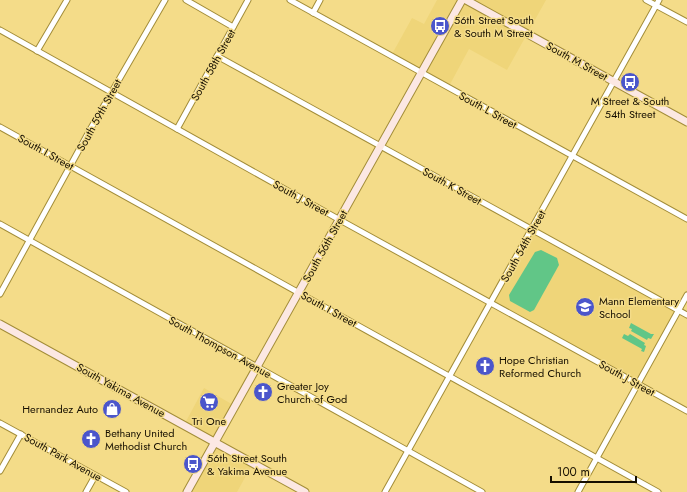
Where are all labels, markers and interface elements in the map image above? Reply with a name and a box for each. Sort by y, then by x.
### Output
place label: 56th Street South & South M Street [454,12,534,41]
bus stop icon: 56th Street South & South M Street [429,15,451,37]
street label: South 58th Street [187,26,239,104]
street label: South M Street [543,38,611,85]
bus stop icon: M Street & South 54th Street [619,71,641,93]
street label: South 59th Street [73,76,126,154]
street label: South L Street [456,87,520,133]
place label: M Street & South 54th Street [591,93,669,122]
street label: South I Street [15,130,77,174]
street label: South K Street [420,163,485,209]
street label: South J Street [270,176,332,220]
street label: South 56th Street [299,207,352,285]
street label: South 54th Street [497,207,550,285]
street label: South I Street [298,287,360,331]
place label: Mann Elementary School [599,293,679,322]
school or university icon: Mann Elementary School [574,296,596,318]
street label: South Thompson Avenue [166,312,274,382]
place label: Hope Christian Reformed Church [499,352,581,381]
church icon: Hope Christian Reformed Church [474,355,496,377]
street label: South J Street [596,356,658,400]
street label: South Yakima Avenue [74,359,168,421]
place label: Greater Joy Church of God [277,378,347,407]
church icon: Greater Joy Church of God [252,381,274,403]
supermarket icon: Tri One [198,391,220,413]
shop icon: Hernandez Auto [101,398,123,420]
place label: Hernandez Auto [22,401,98,417]
place label: Tri One [192,413,226,429]
place label: Bethany United Methodist Church [105,425,187,454]
church icon: Bethany United Methodist Church [80,428,102,450]
street label: South Park Avenue [21,429,105,485]
place label: 56th Street South & Yakima Avenue [207,450,288,479]
bus stop icon: 56th Street South & Yakima Avenue [182,453,204,475]
scale bar [551,458,636,484]
text: 100 m [557,463,590,481]

